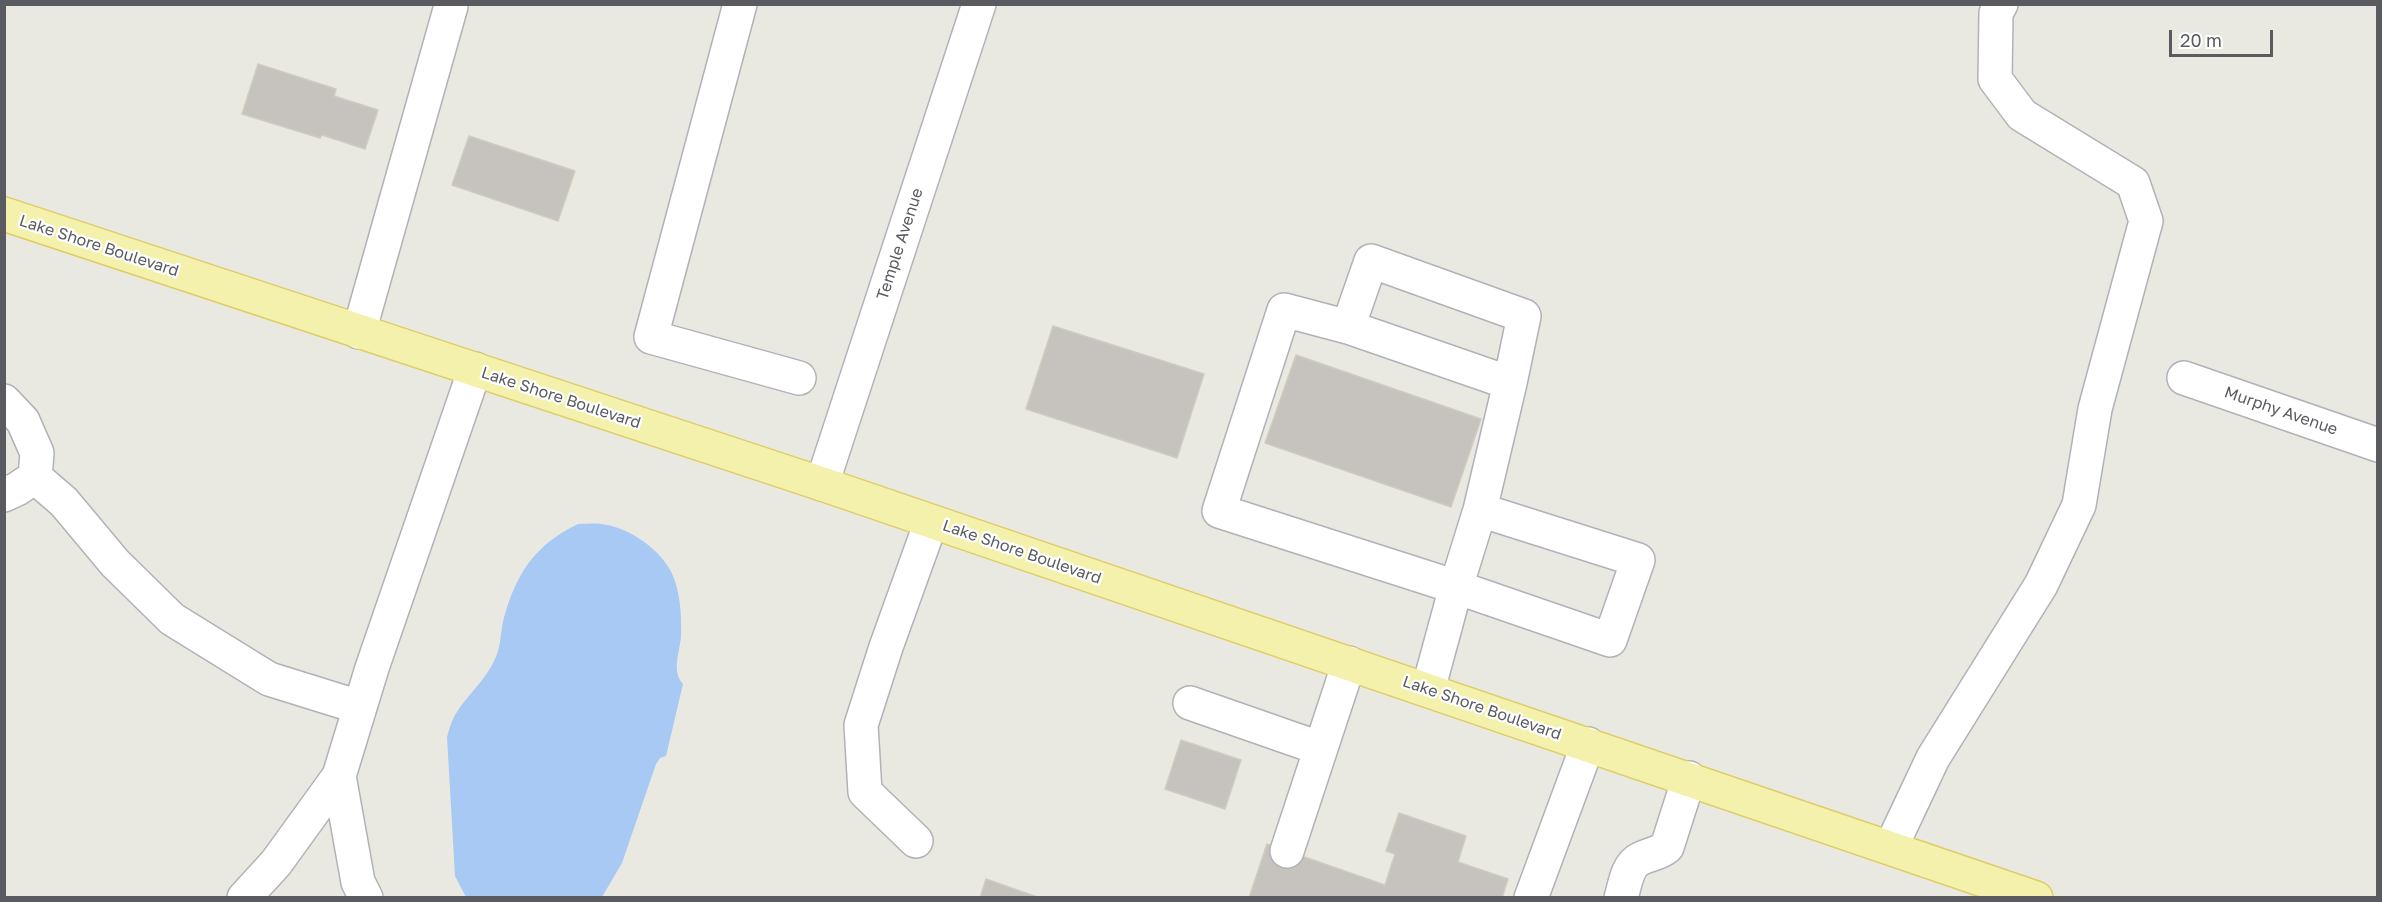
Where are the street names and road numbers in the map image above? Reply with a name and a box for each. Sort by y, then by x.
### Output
street label: Temple Avenue [873,186,927,302]
street label: Lake Shore Boulevard [17,211,181,281]
street label: Lake Shore Boulevard [479,363,643,433]
street label: Murphy Avenue [2222,383,2340,439]
street label: Lake Shore Boulevard [940,516,1104,588]
street label: Lake Shore Boulevard [1400,672,1564,744]

